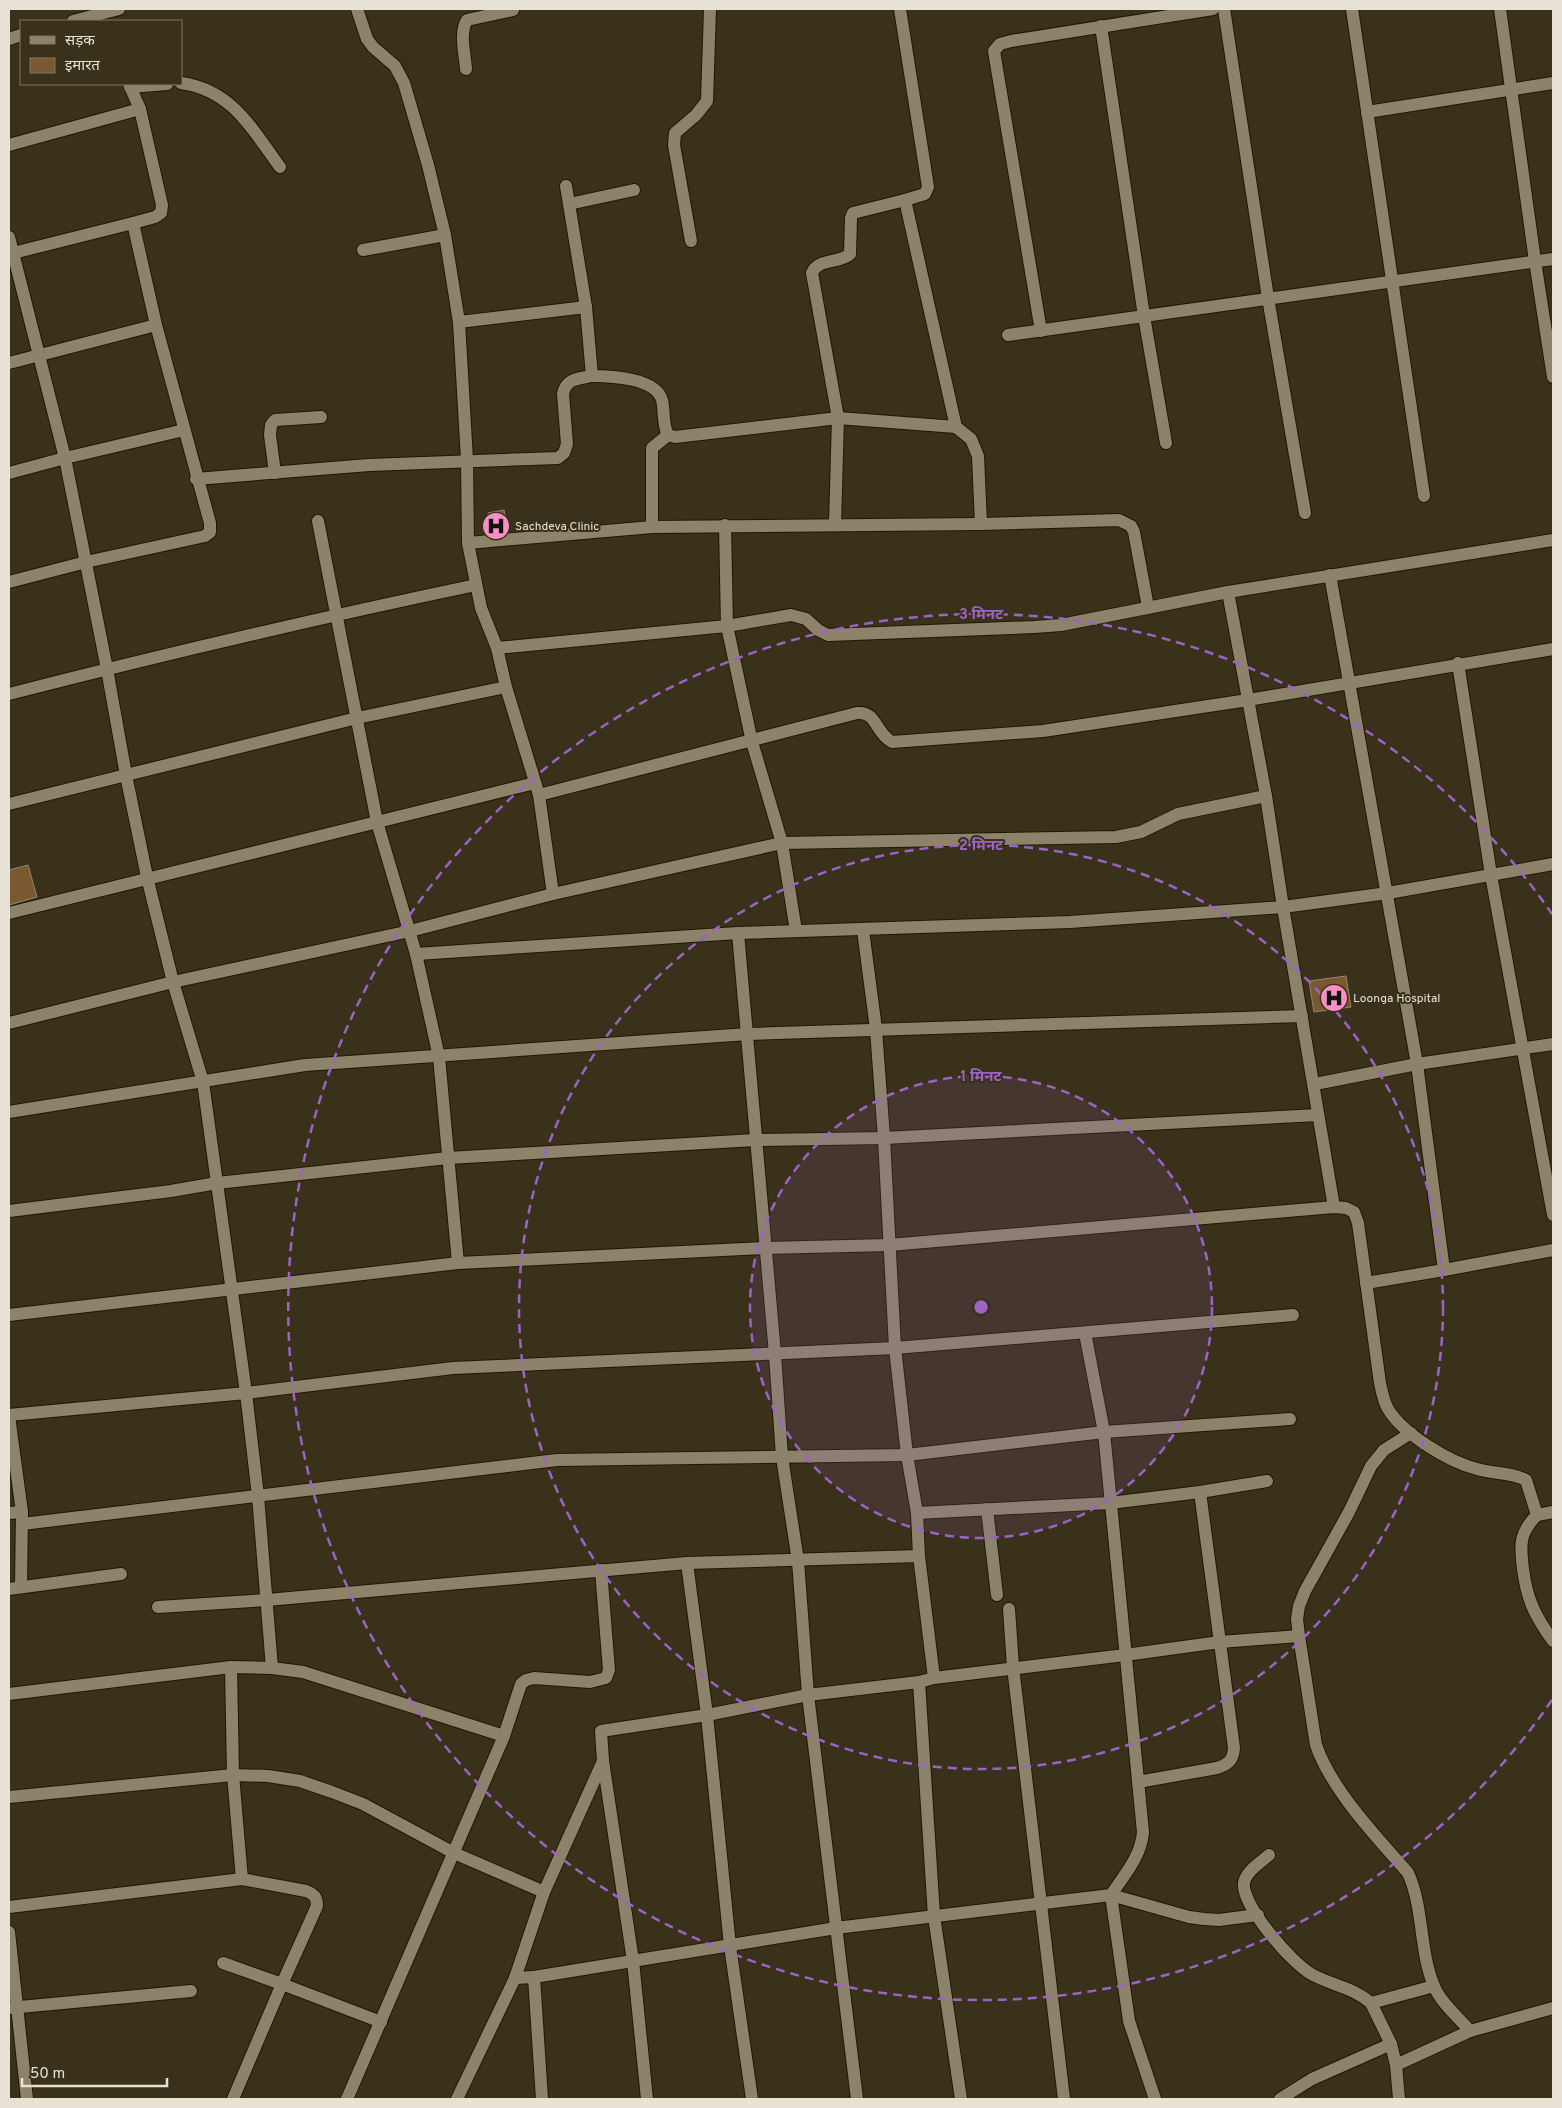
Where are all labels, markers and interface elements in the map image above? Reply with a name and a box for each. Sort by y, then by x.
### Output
legend [20,20,182,85]
text: सड़क [65,32,95,51]
text: इमारत [65,57,100,76]
hospital icon: Sachdeva Clinic [481,511,511,541]
place label: Sachdeva Clinic [515,519,599,535]
text: 3 मिनट [959,606,1004,625]
text: 2 मिनट [959,837,1004,856]
hospital icon: Loonga Hospital [1319,983,1349,1013]
place label: Loonga Hospital [1353,991,1440,1007]
text: 1 मिनट [960,1068,1003,1087]
centre of rings [972,1298,990,1316]
scale bar [22,2056,168,2088]
text: 50 m [30,2065,65,2084]

